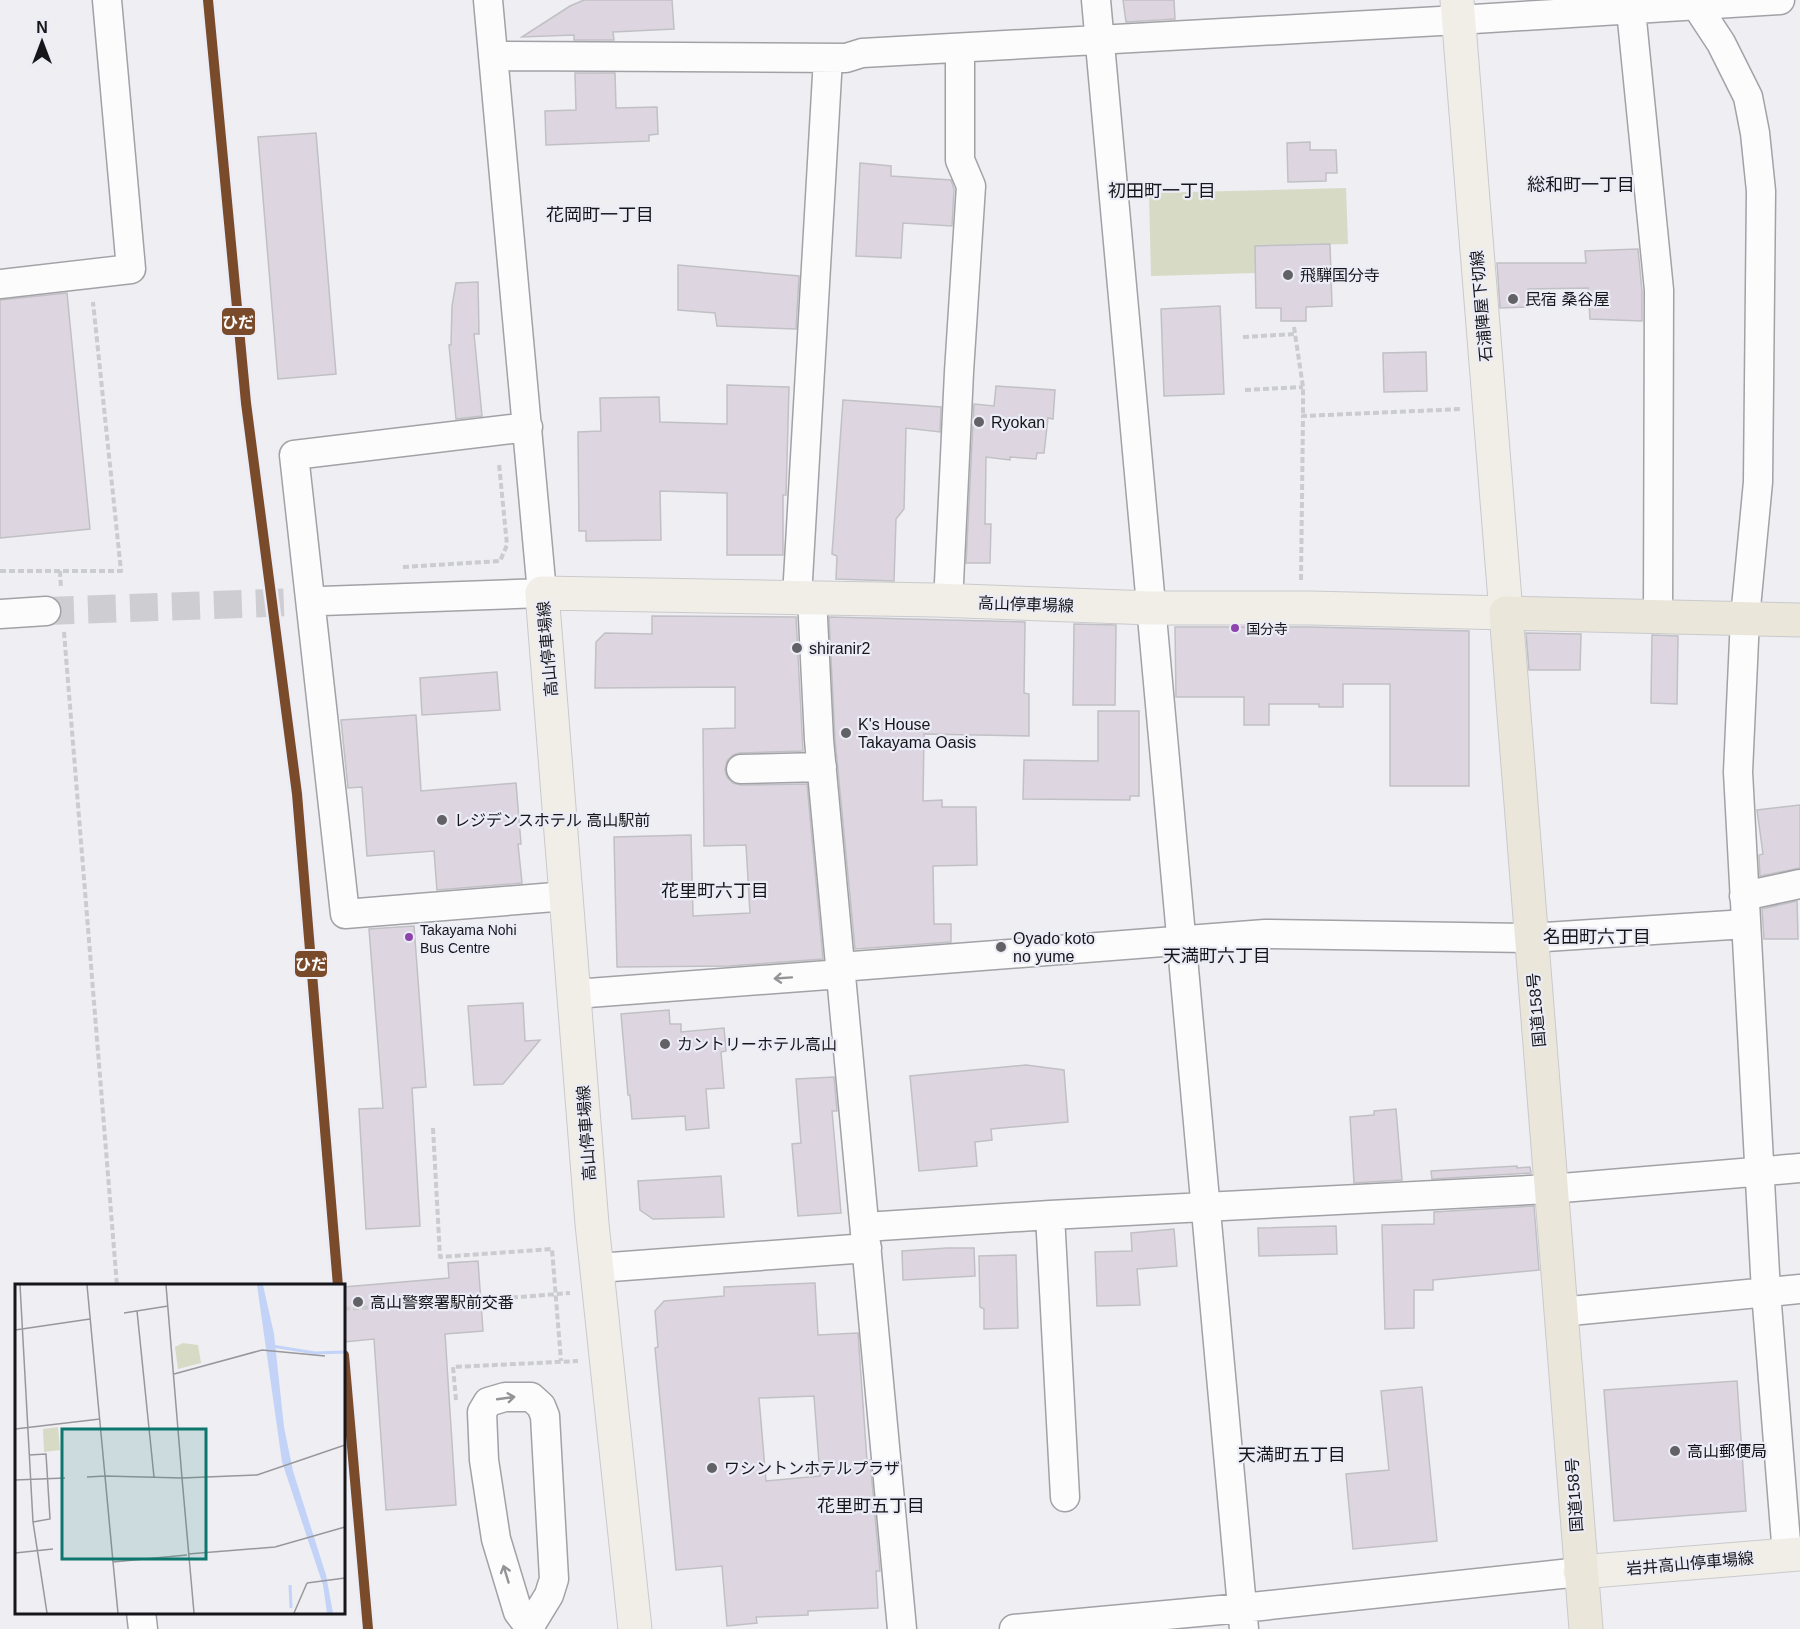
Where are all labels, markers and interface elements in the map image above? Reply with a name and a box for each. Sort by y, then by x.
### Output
north arrow [12,12,72,72]
text: N [36,19,48,36]
district label: 総和町一丁目 [1527,175,1635,195]
district label: 初田町一丁目 [1108,181,1216,201]
district label: 花岡町一丁目 [546,205,654,225]
street label: 石浦陣屋下切線 [1468,249,1495,362]
place label: 飛騨国分寺 [1300,267,1380,284]
marker: 飛騨国分寺 [1281,268,1295,282]
place label: 民宿 桑谷屋 [1525,291,1609,308]
marker: 民宿 桑谷屋 [1506,292,1520,306]
line badge: ひだ [221,307,256,336]
text: ひだ [222,314,254,331]
place label: Ryokan [991,414,1045,431]
marker: Ryokan [972,415,986,429]
street label: 高山停車場線 [978,594,1074,615]
street label: 高山停車場線 [535,600,560,698]
place label: 国分寺 [1246,621,1288,637]
marker: 国分寺 [1229,622,1241,634]
place label: shiranir2 [809,640,870,657]
marker: shiranir2 [790,641,804,655]
place label: K's House Takayama Oasis [858,716,976,751]
marker: K's House Takayama Oasis [839,726,853,740]
place label: レジデンスホテル 高山駅前 [454,812,650,829]
marker: レジデンスホテル 高山駅前 [435,813,449,827]
district label: 花里町六丁目 [661,881,769,901]
place label: Takayama Nohi Bus Centre [420,922,517,956]
district label: 名田町六丁目 [1543,927,1651,947]
place label: Oyado koto no yume [1013,930,1095,965]
marker: Takayama Nohi Bus Centre [403,931,415,943]
marker: Oyado koto no yume [994,940,1008,954]
district label: 天満町六丁目 [1163,946,1271,966]
line badge: ひだ [294,950,328,978]
text: ひだ [295,956,327,973]
street label: 国道158号 [1525,972,1548,1048]
one-way arrow [773,973,793,984]
place label: カントリーホテル高山 [677,1036,837,1053]
marker: カントリーホテル高山 [658,1037,672,1051]
street label: 高山停車場線 [575,1084,598,1181]
inset map [15,1284,345,1614]
place label: 高山警察署駅前交番 [370,1294,514,1311]
marker: 高山警察署駅前交番 [351,1295,365,1309]
one-way arrow [496,1393,516,1404]
place label: 高山郵便局 [1687,1443,1767,1460]
marker: 高山郵便局 [1668,1444,1682,1458]
district label: 天満町五丁目 [1238,1445,1346,1465]
street label: 国道158号 [1563,1457,1586,1533]
place label: ワシントンホテルプラザ [724,1460,900,1477]
marker: ワシントンホテルプラザ [705,1461,719,1475]
district label: 花里町五丁目 [817,1496,925,1516]
street label: 岩井高山停車場線 [1626,1549,1755,1578]
one-way arrow [500,1565,511,1584]

